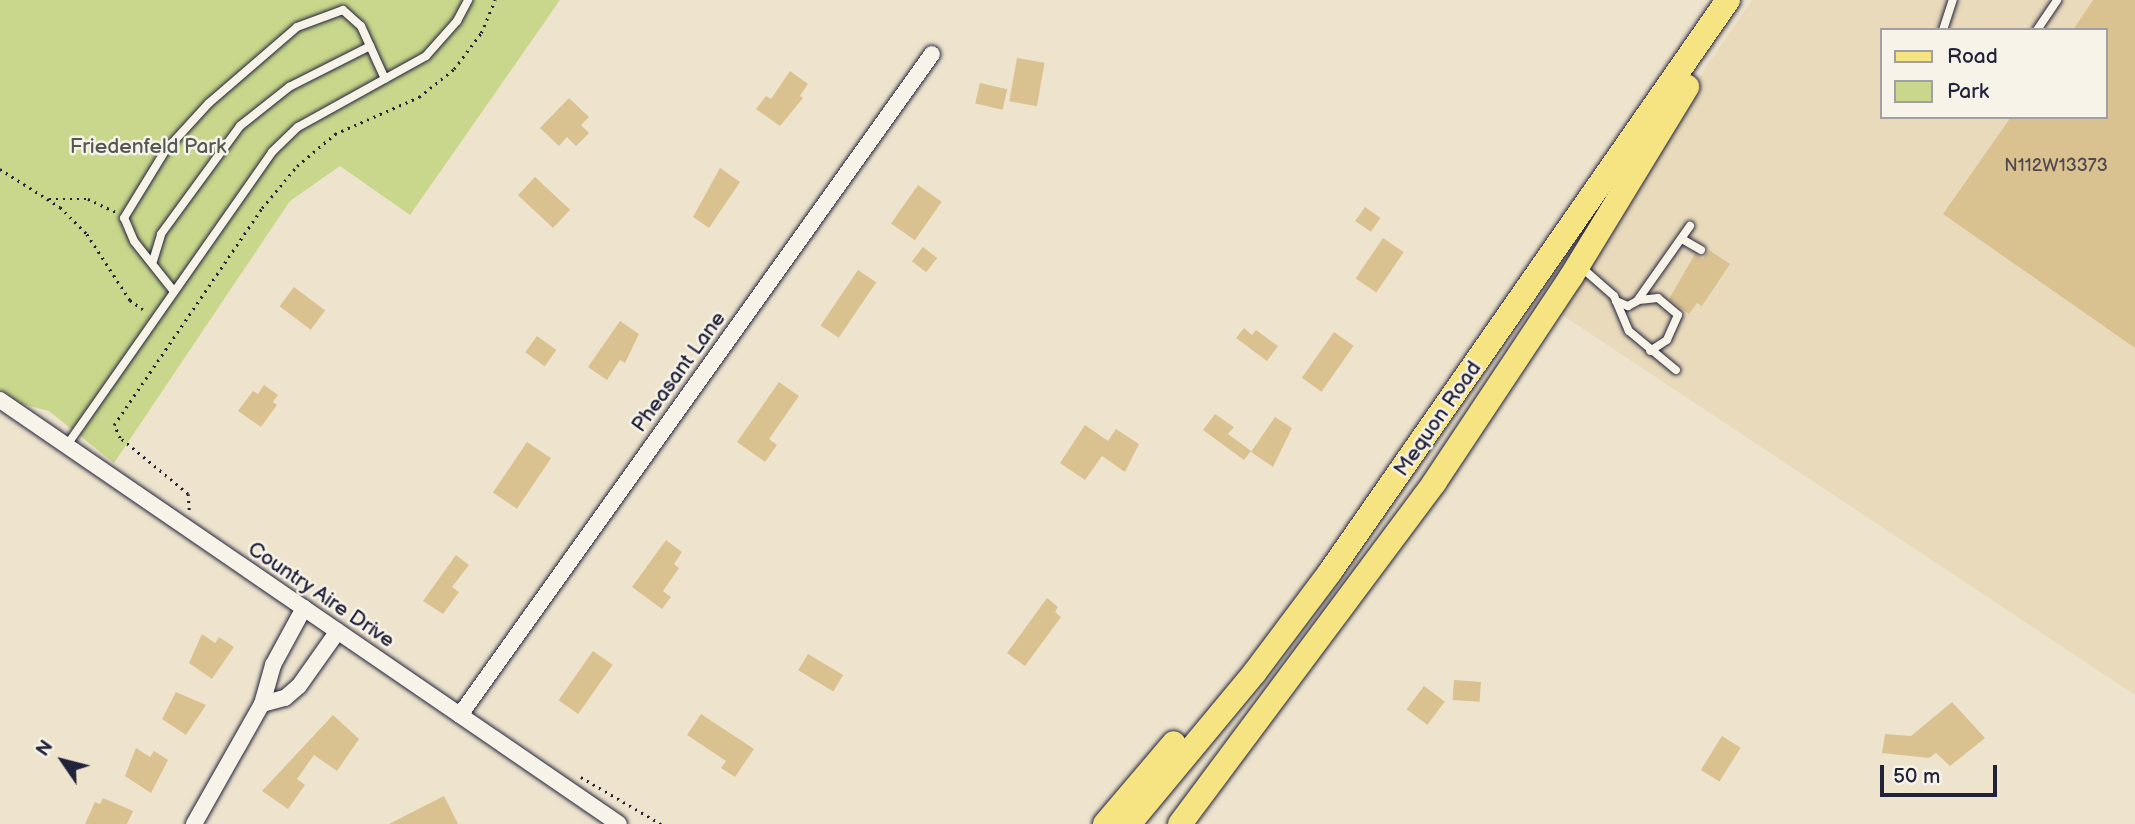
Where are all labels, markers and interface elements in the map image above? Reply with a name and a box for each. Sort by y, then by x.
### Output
legend [1880,28,2107,119]
text: Road [1947,44,1998,69]
text: Park [1947,79,1989,104]
park label: Friedenfeld Park [70,134,226,160]
house number: N112W13373 [2004,155,2108,177]
street label: Pheasant Lane [627,307,731,437]
street label: Mequon Road [1389,357,1487,481]
street label: Country Aire Drive [242,536,400,654]
north arrow [28,726,98,796]
text: N [32,736,59,761]
scale bar [1883,750,2000,794]
text: 50 m [1893,764,1940,789]

